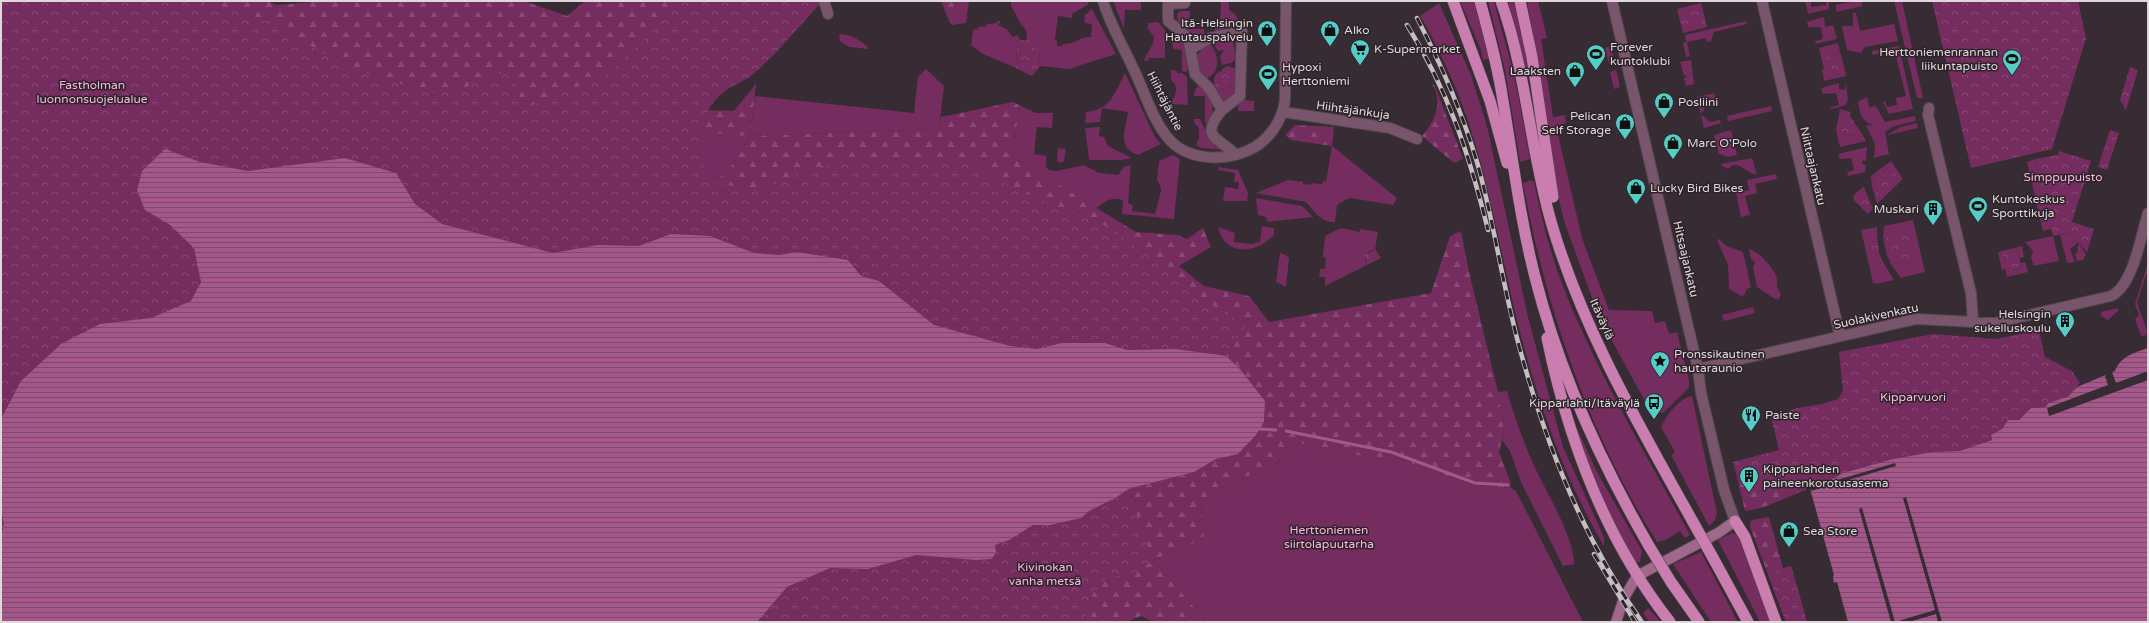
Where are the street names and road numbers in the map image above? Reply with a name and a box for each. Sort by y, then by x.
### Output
street label: Hiihtäjäntie [1144,69,1186,133]
street label: Hiihtäjänkuja [1315,98,1391,122]
street label: Niittaajankatu [1797,125,1829,207]
street label: Hitsaajankatu [1670,220,1702,298]
street label: Itäväylä [1587,296,1617,342]
street label: Suolakivenkatu [1832,300,1920,332]

